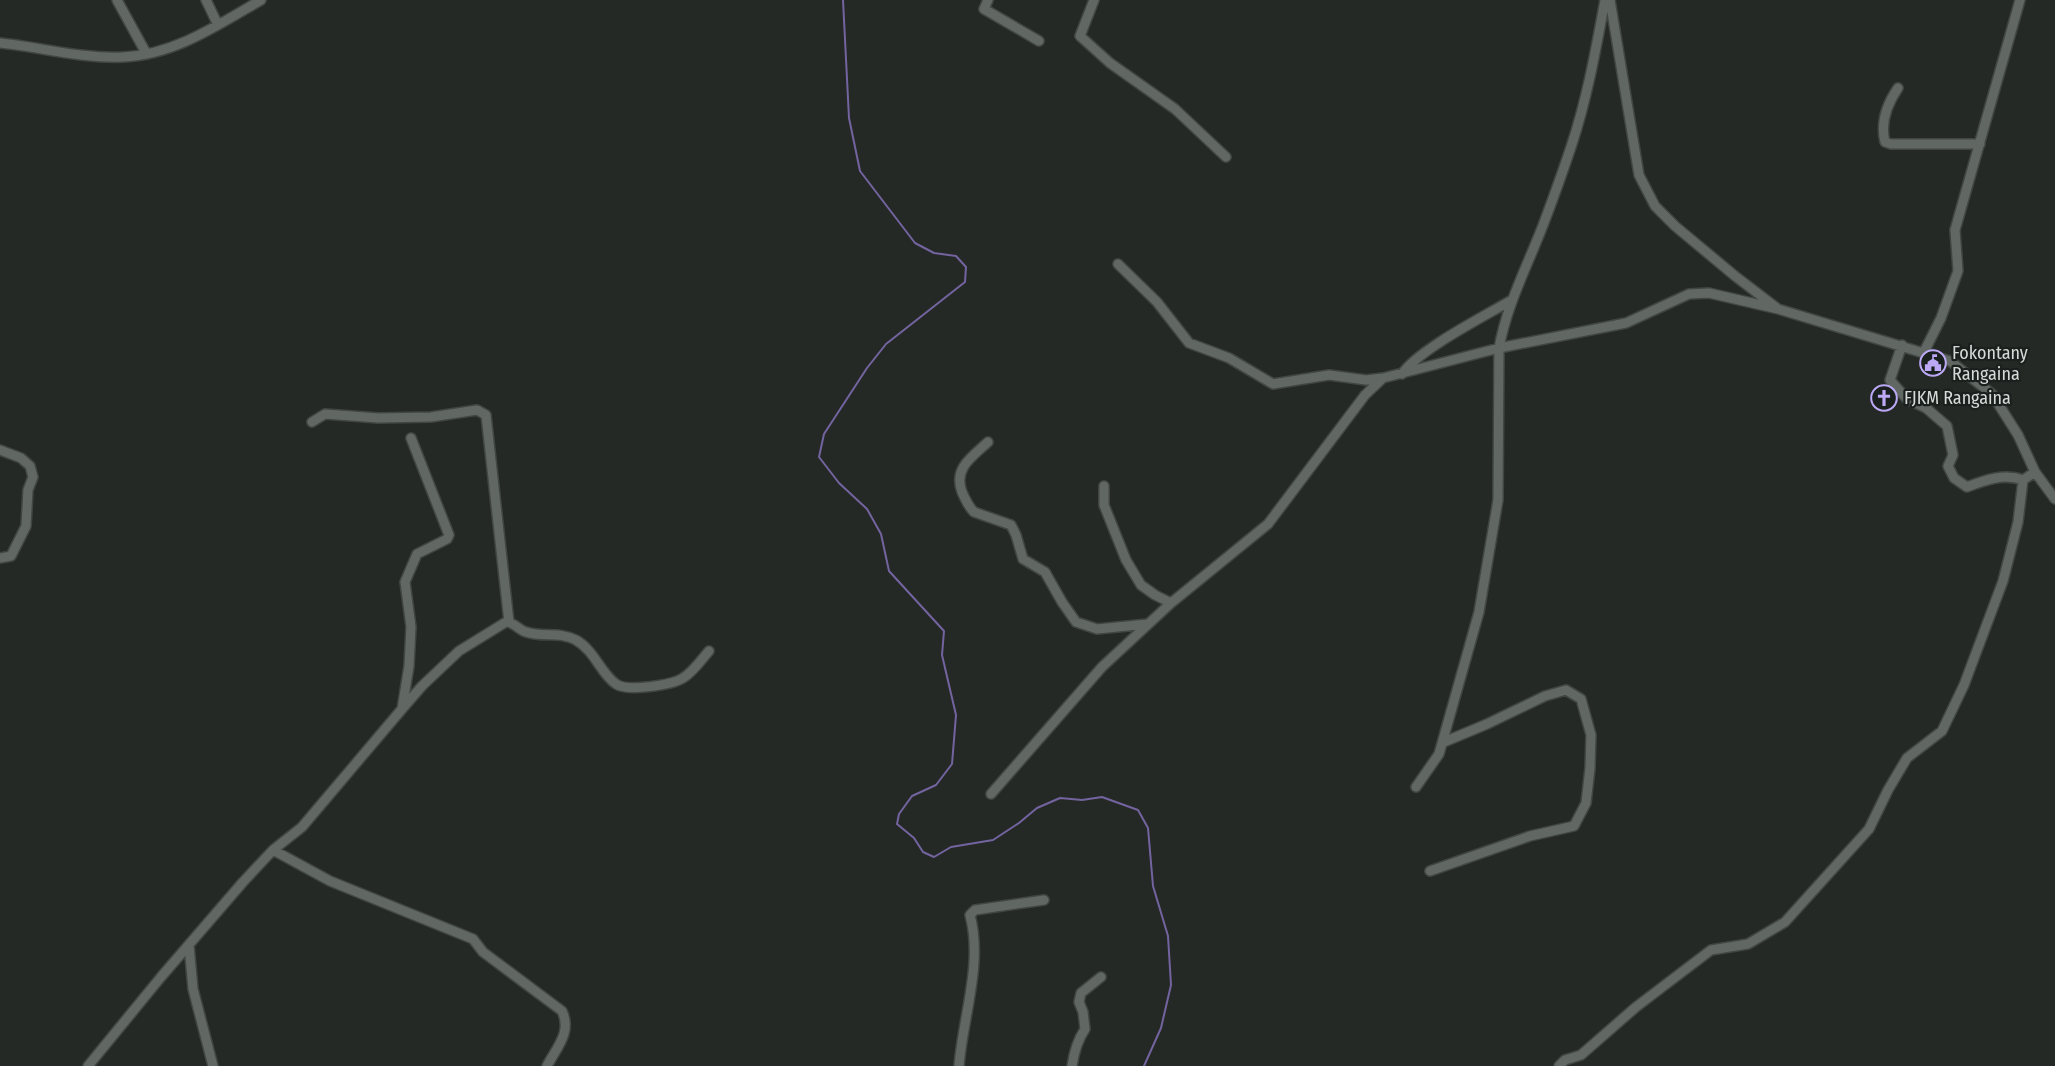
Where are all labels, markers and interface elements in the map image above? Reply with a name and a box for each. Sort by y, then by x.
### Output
place label: Fokontany Rangaina [1952,342,2028,385]
public building icon: Fokontany Rangaina [1918,348,1948,378]
church icon: FJKM Rangaina [1869,383,1899,413]
place label: FJKM Rangaina [1904,387,2011,409]

